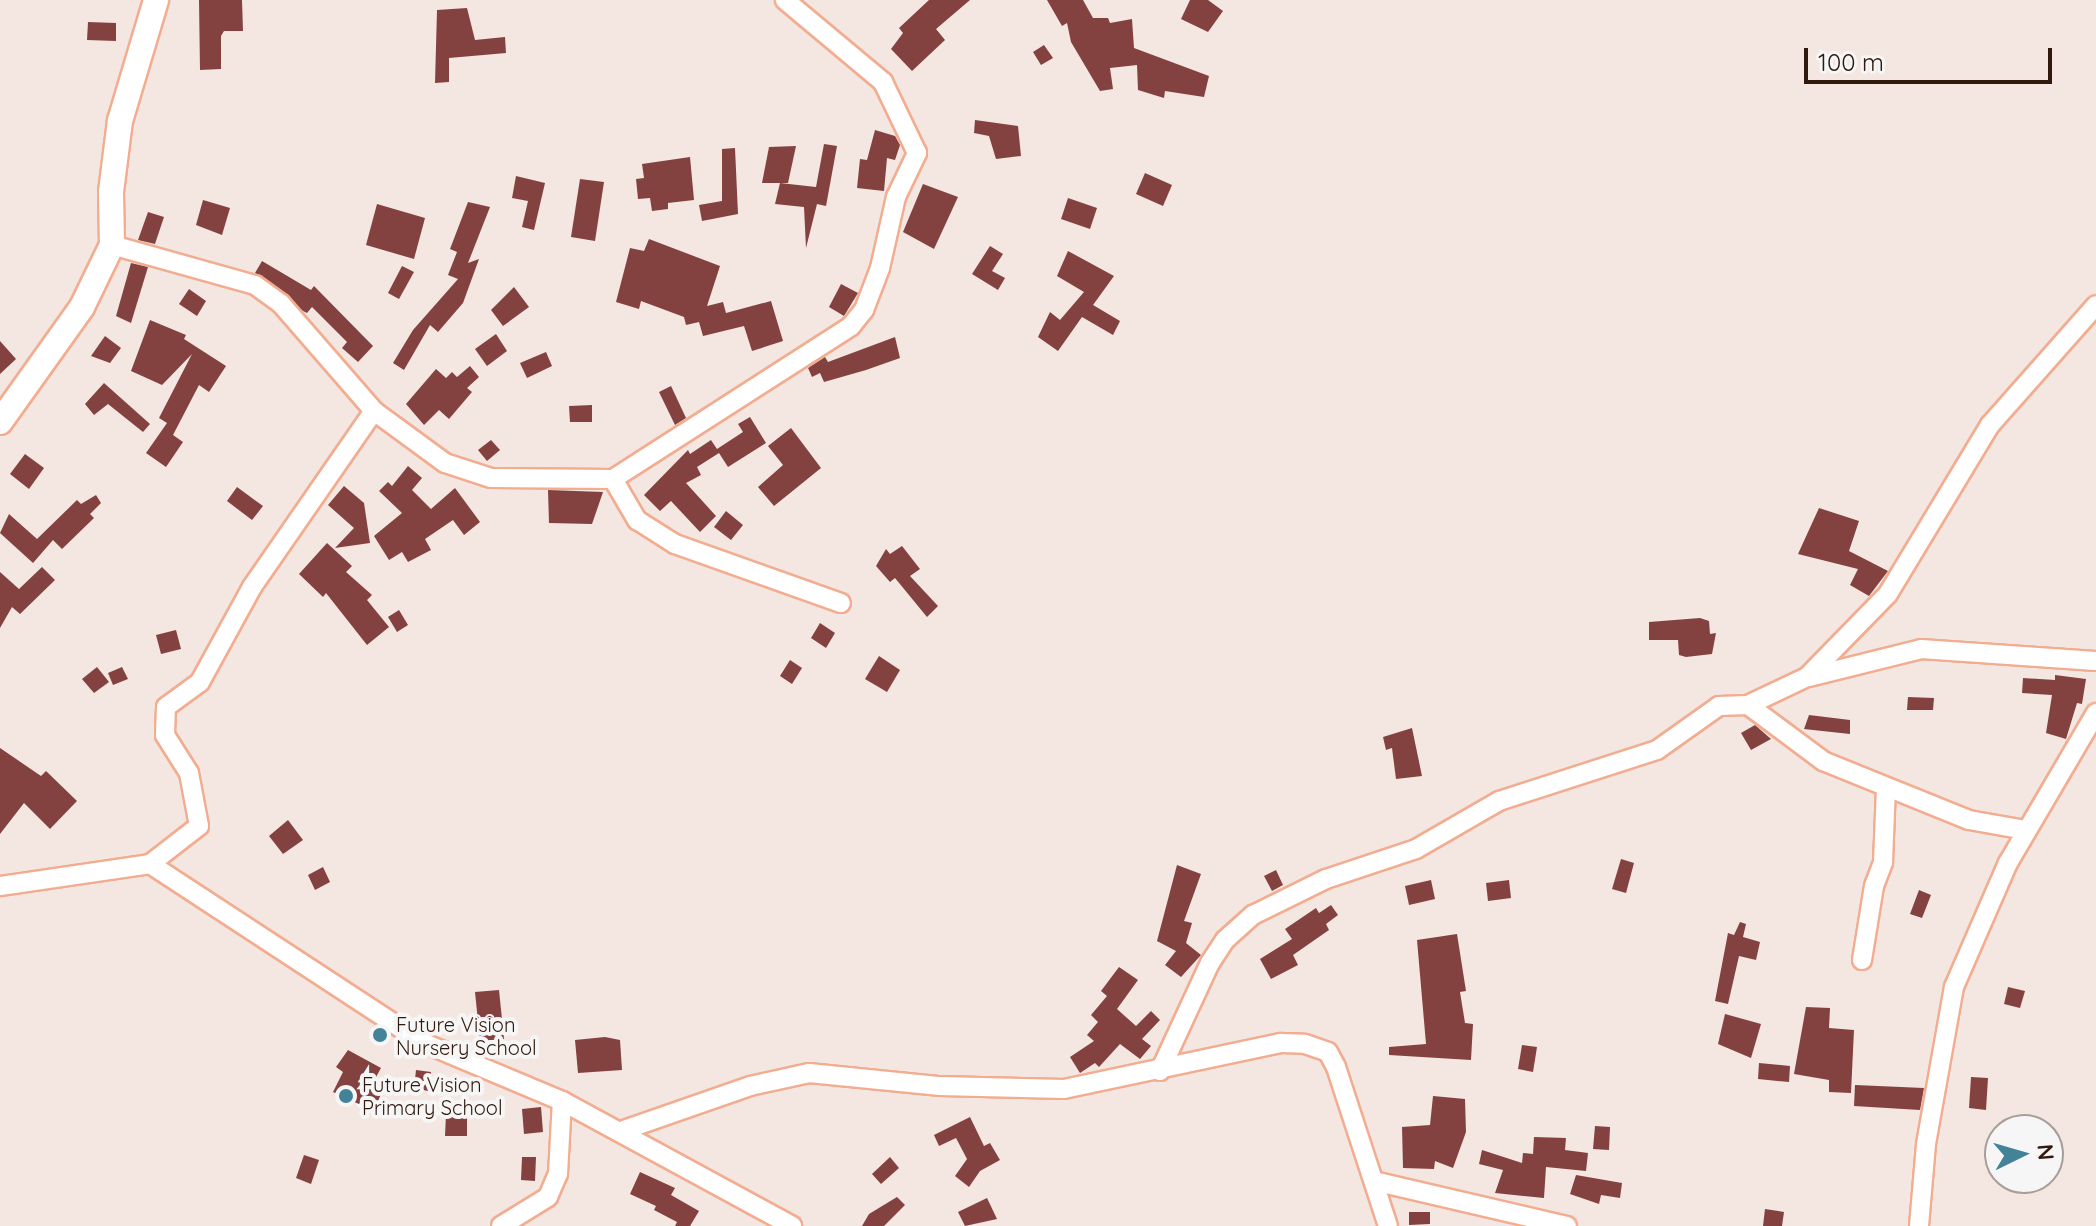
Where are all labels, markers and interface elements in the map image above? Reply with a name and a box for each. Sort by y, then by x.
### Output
scale bar [1808,32,2056,82]
text: 100 m [1818,47,1884,77]
place label: Future Vision Nursery School [396,1012,537,1059]
marker: Future Vision Nursery School [371,1026,389,1044]
place label: Future Vision Primary School [362,1072,502,1119]
marker: Future Vision Primary School [337,1087,355,1105]
north arrow [1984,1114,2064,1194]
text: N [2031,1143,2061,1161]

